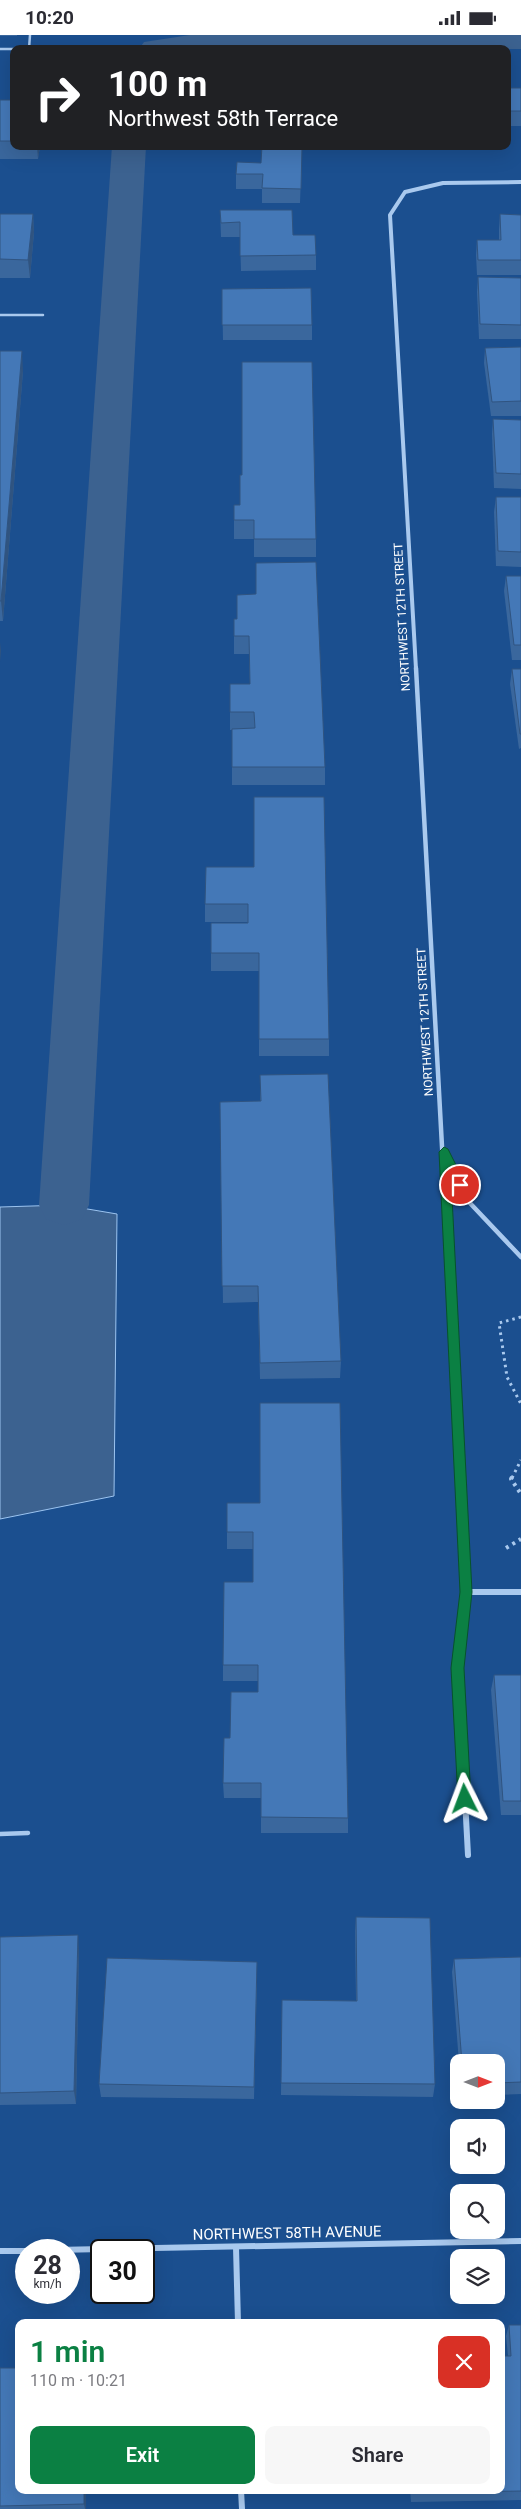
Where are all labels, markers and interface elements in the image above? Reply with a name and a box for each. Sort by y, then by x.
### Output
text: 10:20 [25,6,74,29]
text: 100 m [108,64,207,105]
icon: right [25,65,90,130]
text: Northwest 58th Terrace [108,106,338,131]
street label: NORTHWEST 12TH STREET [391,542,413,692]
street label: NORTHWEST 12TH STREET [414,947,436,1097]
pin [439,1164,481,1206]
icon: arrive [446,1171,474,1199]
position arrow [438,1772,490,1824]
north arrow [450,2054,505,2109]
map controls [450,2054,505,2304]
button: sound [450,2119,505,2174]
button: search [450,2184,505,2239]
street label: NORTHWEST 58TH AVENUE [192,2222,382,2244]
speed limit sign: 30 [90,2239,155,2304]
button: layers [450,2249,505,2304]
text: 28 [33,2251,62,2280]
text: km/h [33,2277,62,2291]
text: 1 min [30,2334,105,2369]
button: close [438,2336,490,2388]
text: 110 m · 10:21 [30,2371,127,2390]
button: Exit [30,2426,255,2484]
button: Share [265,2426,490,2484]

